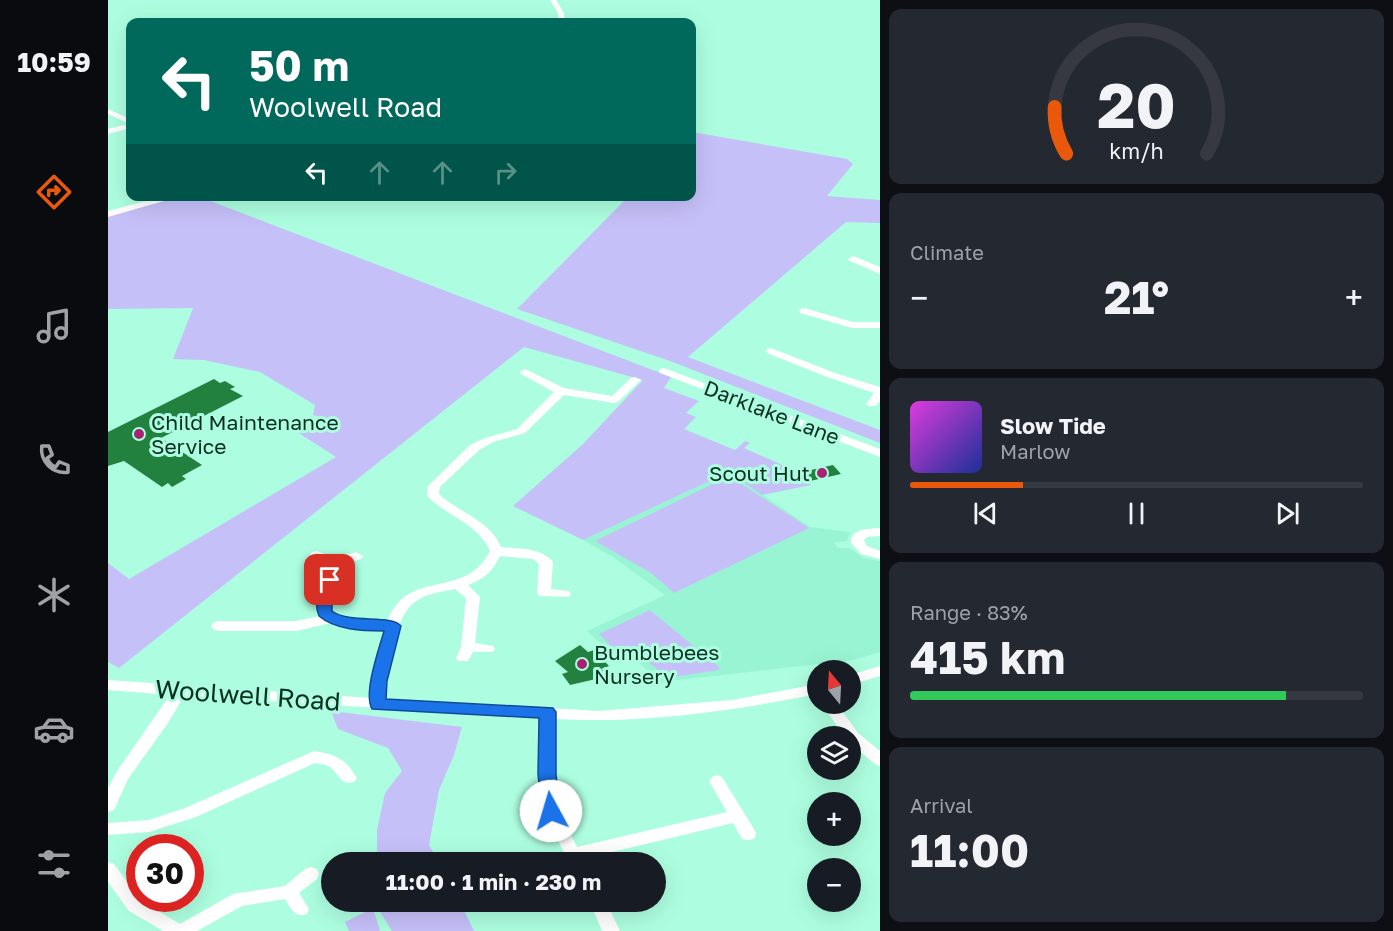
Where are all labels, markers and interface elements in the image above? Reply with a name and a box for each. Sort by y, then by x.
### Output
text: 50 m [249,40,349,90]
icon: left [150,42,228,120]
text: 10:59 [17,46,91,78]
text: 20 [1097,67,1176,142]
text: Woolwell Road [249,91,442,123]
text: km/h [1109,138,1164,164]
icon: left [300,156,333,189]
icon: ahead [363,156,396,189]
icon: ahead [426,156,459,189]
icon: right [489,156,522,189]
icon: directions [33,171,75,213]
text: Climate [910,240,984,264]
text: 21° [1104,270,1169,324]
text: − [910,278,928,317]
text: + [1345,278,1363,317]
icon: music [33,305,75,347]
street label: Darklake Lane [700,374,844,450]
place label: Child Maintenance Service [151,409,339,459]
text: Slow Tide [1000,412,1106,439]
marker: Child Maintenance Service [132,427,146,441]
icon: phone [33,439,75,481]
text: Marlow [1000,439,1071,463]
place label: Scout Hut [709,460,810,486]
marker: Scout Hut [815,466,829,480]
icon: previous [969,497,1002,530]
icon: pause [1120,497,1153,530]
icon: next [1271,497,1304,530]
pin [304,554,355,605]
icon: arrive [313,563,346,596]
icon: climate [33,574,75,616]
text: Range · 83% [910,600,1028,624]
text: 415 km [910,630,1065,684]
place label: Bumblebees Nursery [594,639,719,689]
marker: Bumblebees Nursery [575,657,589,671]
north arrow [807,660,861,714]
map controls [807,660,861,912]
street label: Woolwell Road [154,673,342,717]
icon: car [33,708,75,750]
button: layers [807,726,861,780]
position arrow [519,779,583,843]
button: + [807,792,861,846]
text: Arrival [910,793,973,817]
text: 11:00 [910,823,1029,877]
speed limit sign: 30 [126,834,204,912]
icon: filters [33,843,75,885]
button: − [807,858,861,912]
text: 11:00 · 1 min · 230 m [386,868,601,895]

